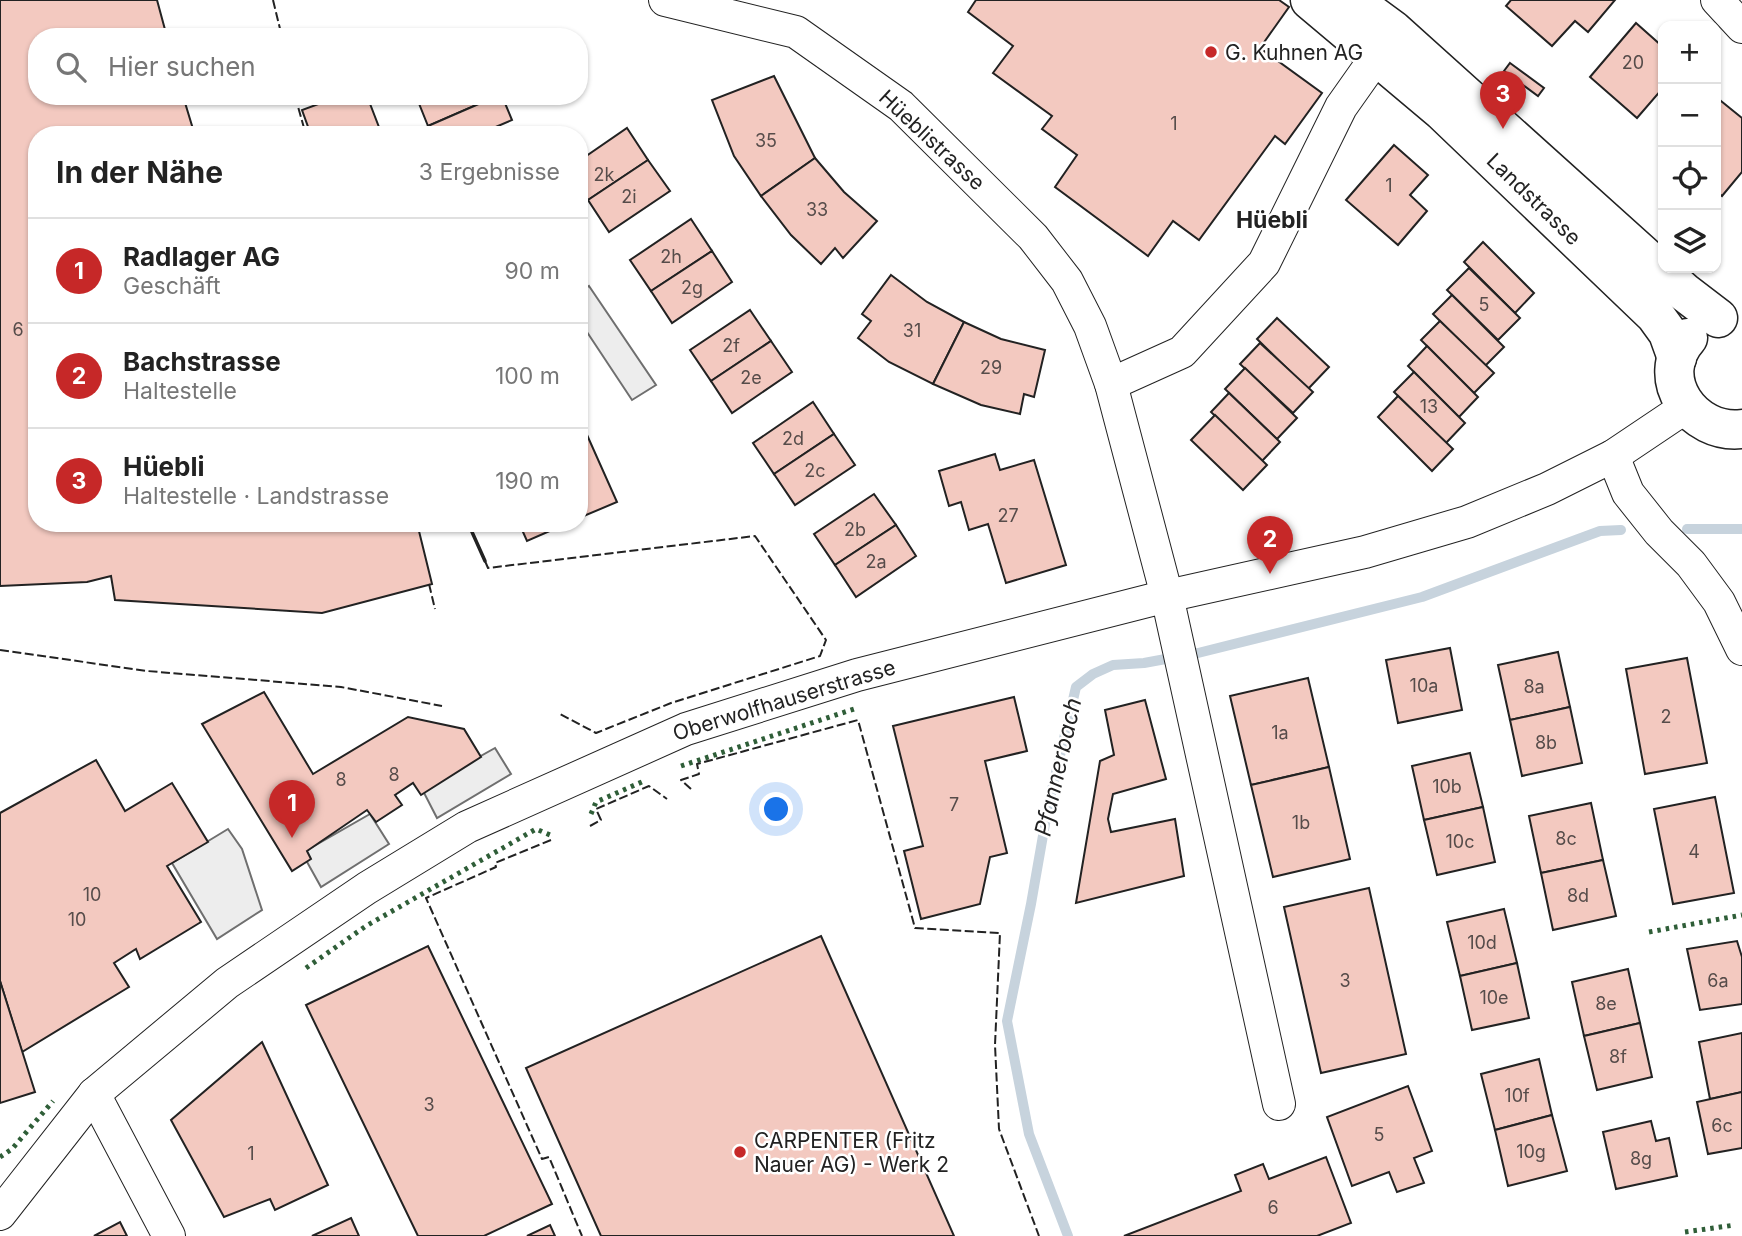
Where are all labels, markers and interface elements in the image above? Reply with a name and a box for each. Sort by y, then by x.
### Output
map controls [1658,21,1721,273]
button: + [1658,21,1721,84]
search box [28,28,588,105]
place label: G. Kuhnen AG [1225,40,1363,65]
marker: G. Kuhnen AG [1203,44,1219,60]
icon: search [52,48,90,86]
text: Hier suchen [108,51,256,82]
house number: 20 [1622,52,1644,73]
pin: 3 [1480,71,1526,129]
button: − [1658,84,1721,147]
street label: Hüeblistrasse [874,85,990,195]
house number: 1 [1170,113,1178,134]
house number: 35 [755,130,777,151]
button: locate [1658,147,1721,210]
street label: Landstrasse [1482,148,1586,250]
text: In der Nähe [56,154,223,190]
text: 3 Ergebnisse [419,158,560,186]
house number: 2k [594,164,615,185]
house number: 1 [1385,175,1393,196]
house number: 2i [621,186,637,207]
house number: 33 [806,199,828,220]
district label: Hüebli [1236,206,1308,234]
button: layers [1658,210,1721,273]
text: Radlager AG [123,241,280,272]
house number: 2h [660,246,682,267]
text: 1 [74,257,84,285]
text: 90 m [505,257,560,285]
text: Geschäft [123,272,221,300]
house number: 2g [681,277,703,298]
house number: 5 [1479,294,1489,315]
house number: 6 [12,319,24,340]
house number: 31 [903,320,921,341]
house number: 2f [722,335,740,356]
text: Bachstrasse [123,346,281,377]
house number: 29 [980,357,1002,378]
text: 2 [72,362,86,390]
text: 100 m [495,362,560,390]
house number: 2e [740,367,762,388]
text: Haltestelle [123,377,237,405]
house number: 13 [1420,396,1438,417]
house number: 2d [782,428,804,449]
text: Hüebli [123,451,205,482]
house number: 2c [804,460,826,481]
text: 3 [72,467,86,495]
text: 190 m [495,467,560,495]
text: Haltestelle · Landstrasse [123,482,389,510]
house number: 27 [997,505,1019,526]
pin: 2 [1247,516,1293,574]
house number: 2b [844,519,866,540]
house number: 2a [865,551,887,572]
street label: Oberwolfhauserstrasse [670,654,898,746]
house number: 10a [1410,675,1438,696]
house number: 8a [1523,676,1545,697]
water label: Pfannerbach [1028,695,1088,839]
house number: 2 [1661,706,1671,727]
house number: 1a [1271,722,1289,743]
house number: 8b [1535,732,1557,753]
house number: 8 [388,764,400,785]
house number: 8 [335,769,347,790]
house number: 10b [1432,776,1462,797]
pin: 1 [269,780,315,838]
your location [759,792,793,826]
house number: 7 [949,794,959,815]
house number: 1b [1292,812,1310,833]
house number: 8c [1555,828,1577,849]
house number: 10c [1446,831,1474,852]
house number: 4 [1688,841,1700,862]
house number: 10 [83,884,101,905]
house number: 8d [1567,885,1589,906]
house number: 10 [68,909,86,930]
house number: 10d [1467,932,1497,953]
house number: 3 [1339,970,1351,991]
house number: 6a [1707,970,1729,991]
house number: 10e [1479,987,1509,1008]
house number: 8e [1595,993,1617,1014]
house number: 8f [1609,1046,1627,1067]
house number: 10f [1504,1085,1530,1106]
house number: 3 [423,1094,435,1115]
house number: 6c [1711,1115,1733,1136]
house number: 5 [1374,1124,1384,1145]
place label: CARPENTER (Fritz Nauer AG) - Werk 2 [754,1128,949,1177]
house number: 10g [1516,1141,1546,1162]
house number: 1 [247,1143,255,1164]
marker: CARPENTER (Fritz Nauer AG) - Werk 2 [732,1144,748,1160]
house number: 8g [1630,1148,1652,1169]
house number: 6 [1267,1197,1279,1218]

